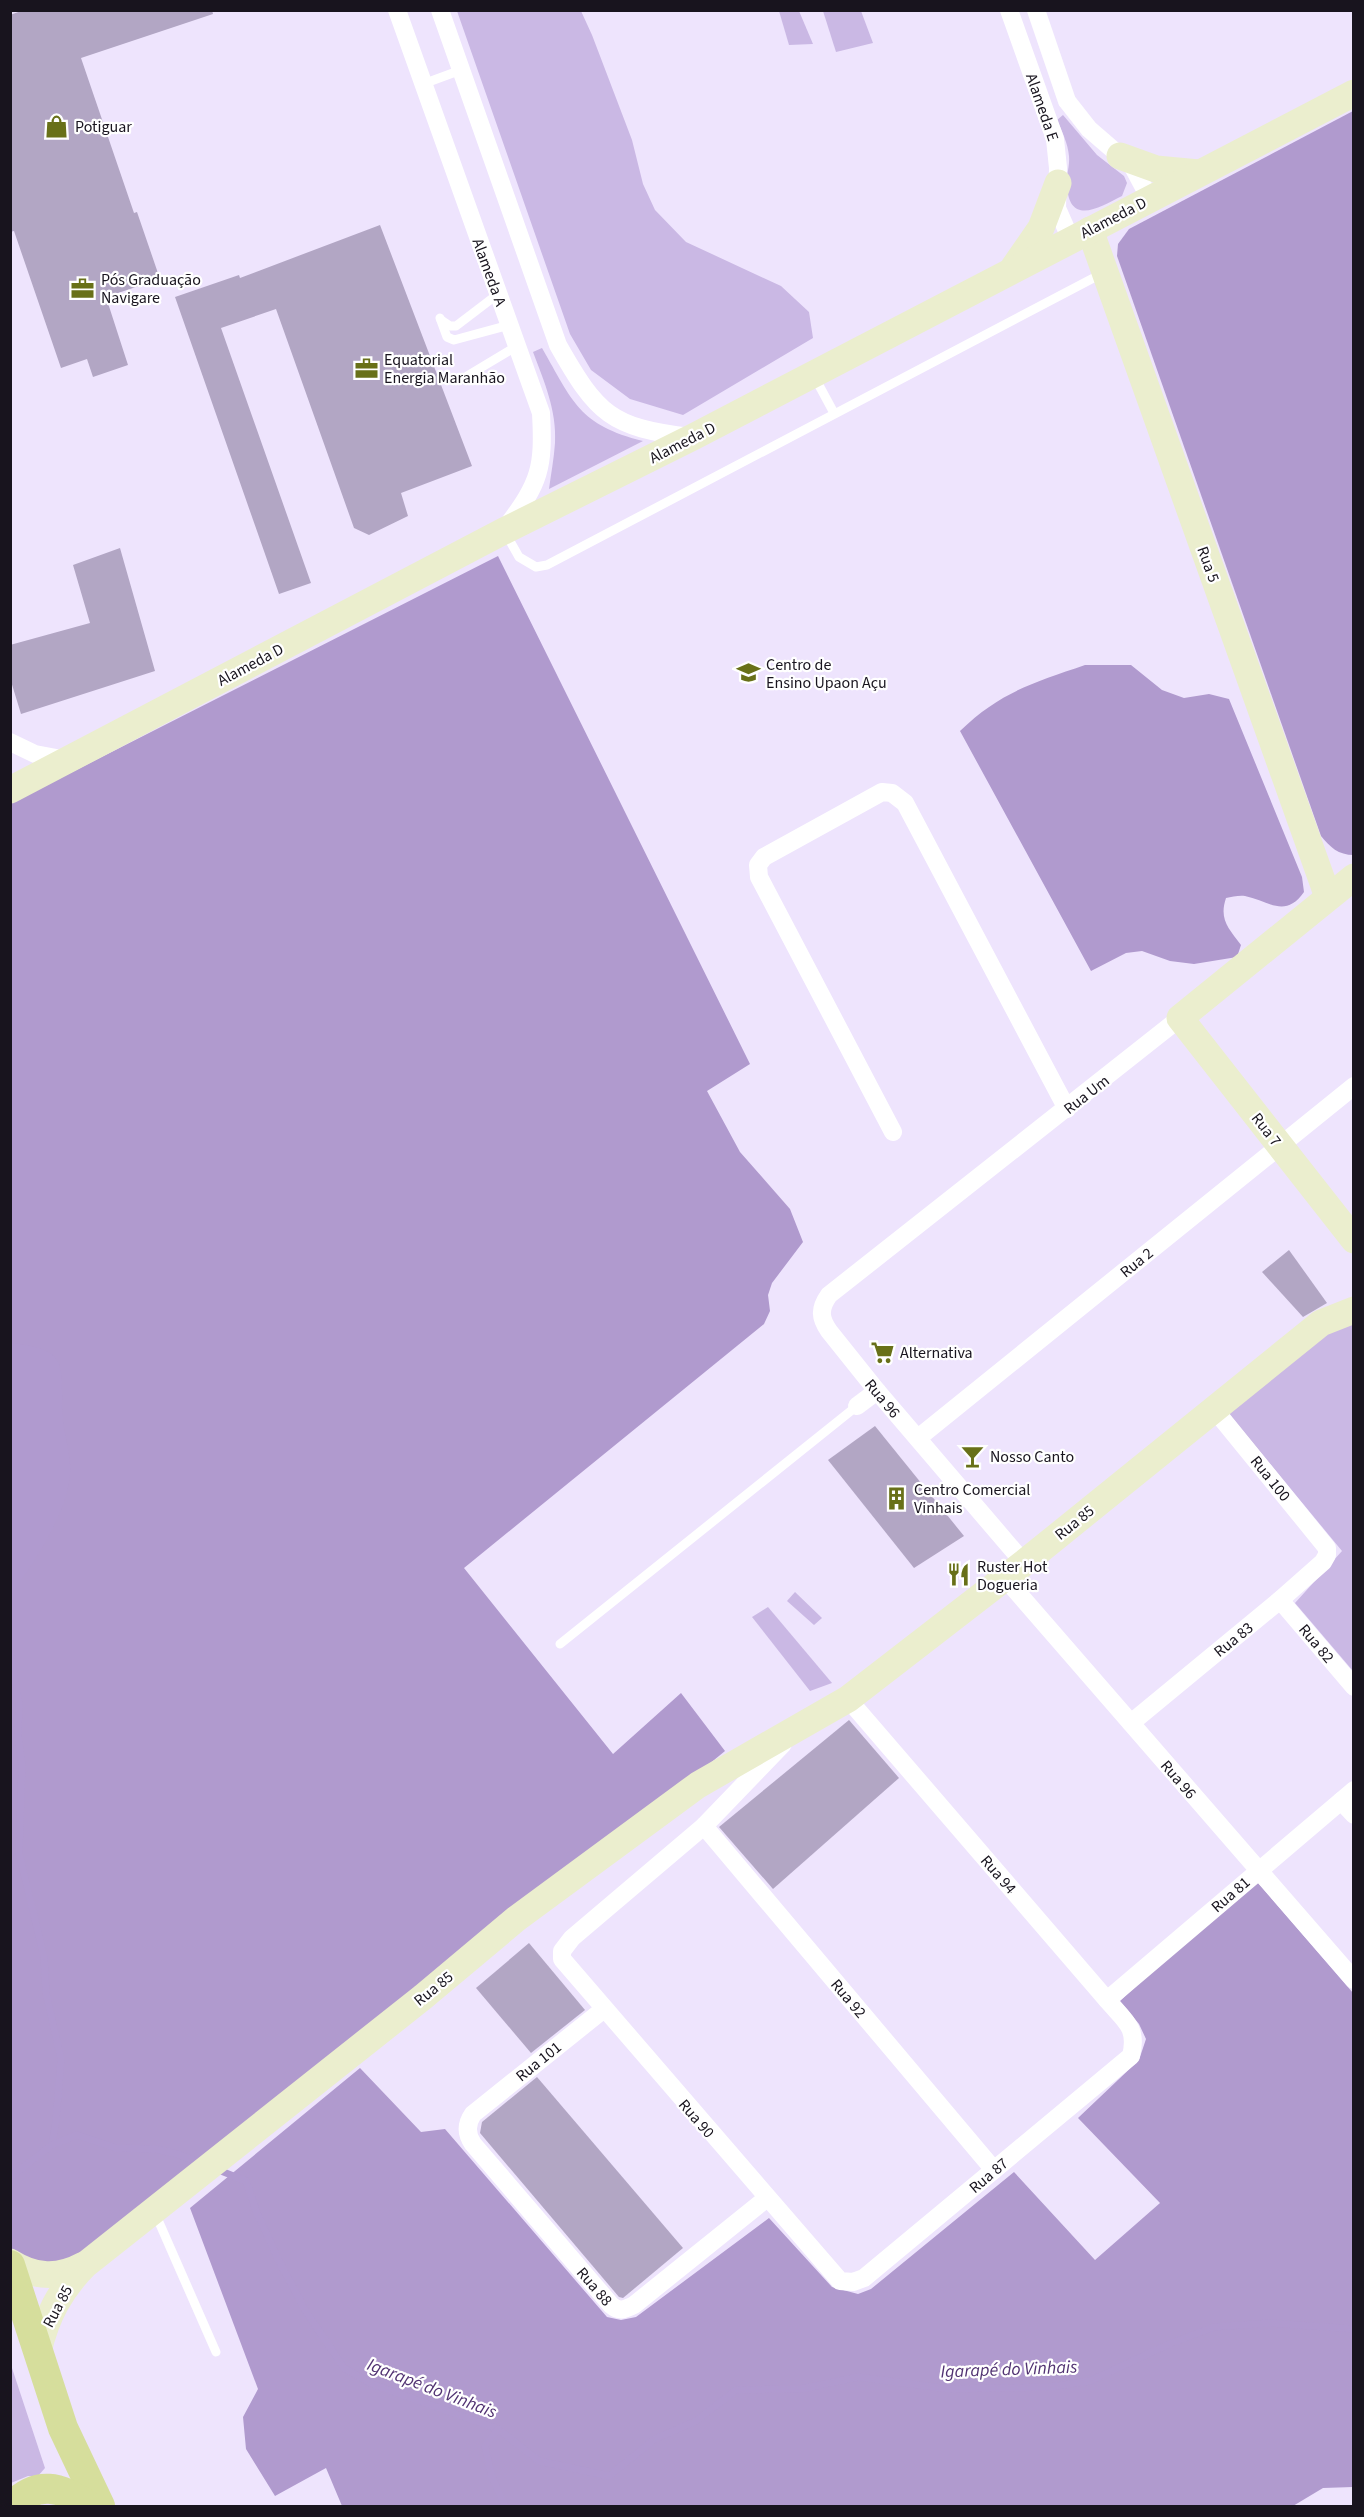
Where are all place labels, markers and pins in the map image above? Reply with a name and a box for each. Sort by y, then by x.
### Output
shop icon: Potiguar [44,113,70,139]
place label: Potiguar [75,116,132,138]
place label: Pós Graduação Navigare [101,269,201,309]
office icon: Pós Graduação Navigare [70,275,96,301]
place label: Equatorial Energia Maranhão [384,349,505,389]
office icon: Equatorial Energia Maranhão [353,355,379,381]
place label: Centro de Ensino Upaon Açu [766,654,887,694]
school or university icon: Centro de Ensino Upaon Açu [735,660,761,686]
supermarket icon: Alternativa [869,1339,895,1365]
place label: Alternativa [900,1342,973,1364]
bar icon: Nosso Canto [959,1443,985,1469]
place label: Nosso Canto [990,1446,1074,1468]
place label: Centro Comercial Vinhais [914,1479,1030,1519]
building icon: Centro Comercial Vinhais [883,1485,909,1511]
place label: Ruster Hot Dogueria [977,1556,1048,1596]
restaurant icon: Ruster Hot Dogueria [946,1562,972,1588]

